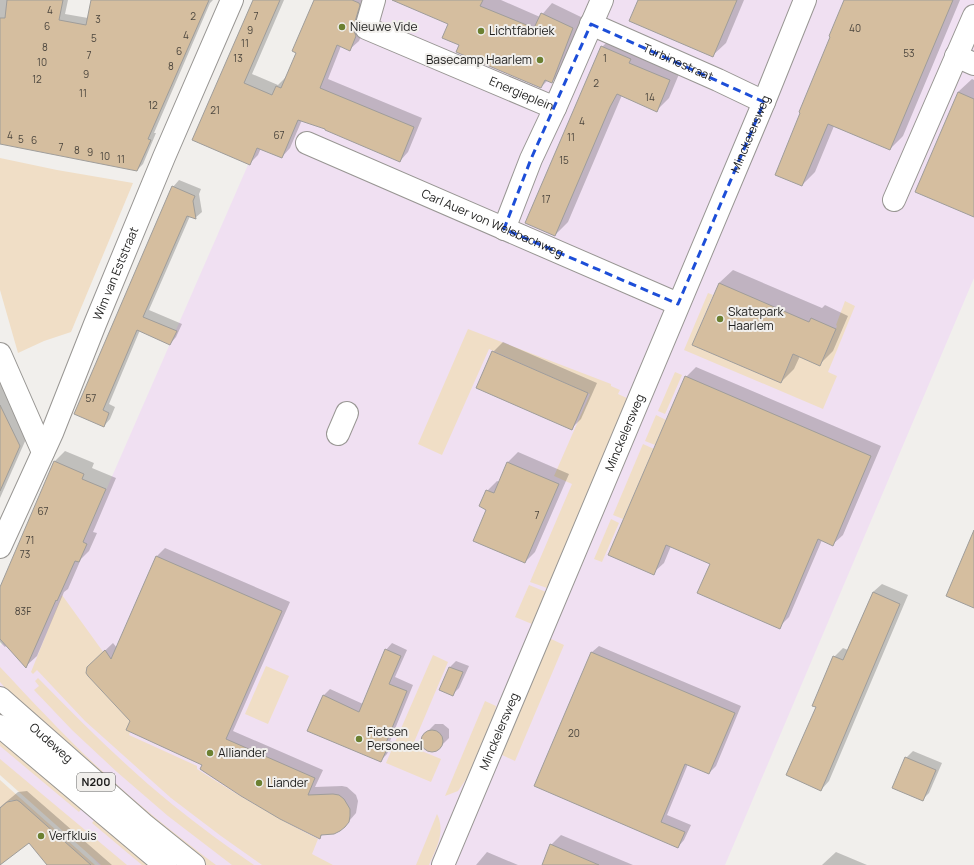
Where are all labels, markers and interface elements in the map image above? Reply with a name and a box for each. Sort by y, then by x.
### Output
house number: 4 [47,3,53,17]
house number: 2 [190,9,196,23]
house number: 7 [253,9,259,23]
house number: 3 [95,12,101,26]
place label: Nieuwe Vide [350,18,417,35]
house number: 6 [44,19,50,33]
house number: 40 [849,21,861,35]
marker: Nieuwe Vide [337,22,347,32]
place label: Lichtfabriek [489,22,555,39]
house number: 9 [247,23,253,37]
marker: Lichtfabriek [476,26,486,36]
house number: 4 [183,28,189,42]
house number: 5 [91,31,97,45]
house number: 11 [241,36,249,50]
street label: Turbinestraat [640,39,716,85]
house number: 8 [42,40,48,54]
house number: 6 [176,44,182,58]
house number: 53 [903,46,915,60]
house number: 7 [86,48,92,62]
house number: 13 [233,51,243,65]
place label: Basecamp Haarlem [426,51,532,68]
house number: 1 [603,51,607,65]
house number: 10 [37,55,47,69]
marker: Basecamp Haarlem [535,55,545,65]
house number: 8 [168,59,174,73]
house number: 9 [83,67,89,81]
house number: 12 [32,72,42,86]
street label: Energieplein [487,72,557,115]
house number: 2 [593,76,599,90]
house number: 11 [79,86,87,100]
house number: 14 [645,90,655,104]
street label: Minckelersweg [726,93,774,175]
house number: 12 [148,98,158,112]
house number: 21 [210,103,220,117]
house number: 4 [579,114,585,128]
house number: 4 [7,128,13,142]
house number: 67 [273,128,285,142]
house number: 11 [567,130,575,144]
house number: 5 [18,132,24,146]
house number: 6 [31,133,37,147]
house number: 7 [58,140,64,154]
house number: 8 [74,143,80,157]
house number: 9 [87,145,93,159]
house number: 10 [100,149,110,163]
house number: 11 [117,152,125,166]
house number: 15 [559,153,569,167]
street label: Carl Auer von Welsbachweg [419,185,566,261]
house number: 17 [542,192,550,206]
street label: Wim van Eststraat [88,224,142,323]
place label: Skatepark Haarlem [728,303,785,334]
marker: Skatepark Haarlem [715,314,725,324]
house number: 57 [86,391,96,405]
street label: Minckelersweg [601,391,648,474]
house number: 67 [37,504,49,518]
house number: 7 [534,508,540,522]
house number: 71 [26,533,34,547]
house number: 73 [20,547,30,561]
house number: 83F [15,604,31,618]
street label: Minckelersweg [475,690,523,773]
street label: Oudeweg [26,719,77,766]
place label: Fietsen Personeel [367,723,423,754]
house number: 20 [568,726,580,740]
marker: Fietsen Personeel [354,734,364,744]
place label: Alliander [218,744,267,761]
marker: Alliander [205,748,215,758]
road number: N200 [77,773,115,791]
place label: Liander [267,774,309,791]
marker: Liander [254,778,264,788]
place label: Verfkluis [49,827,96,844]
marker: Verfkluis [36,831,46,841]

